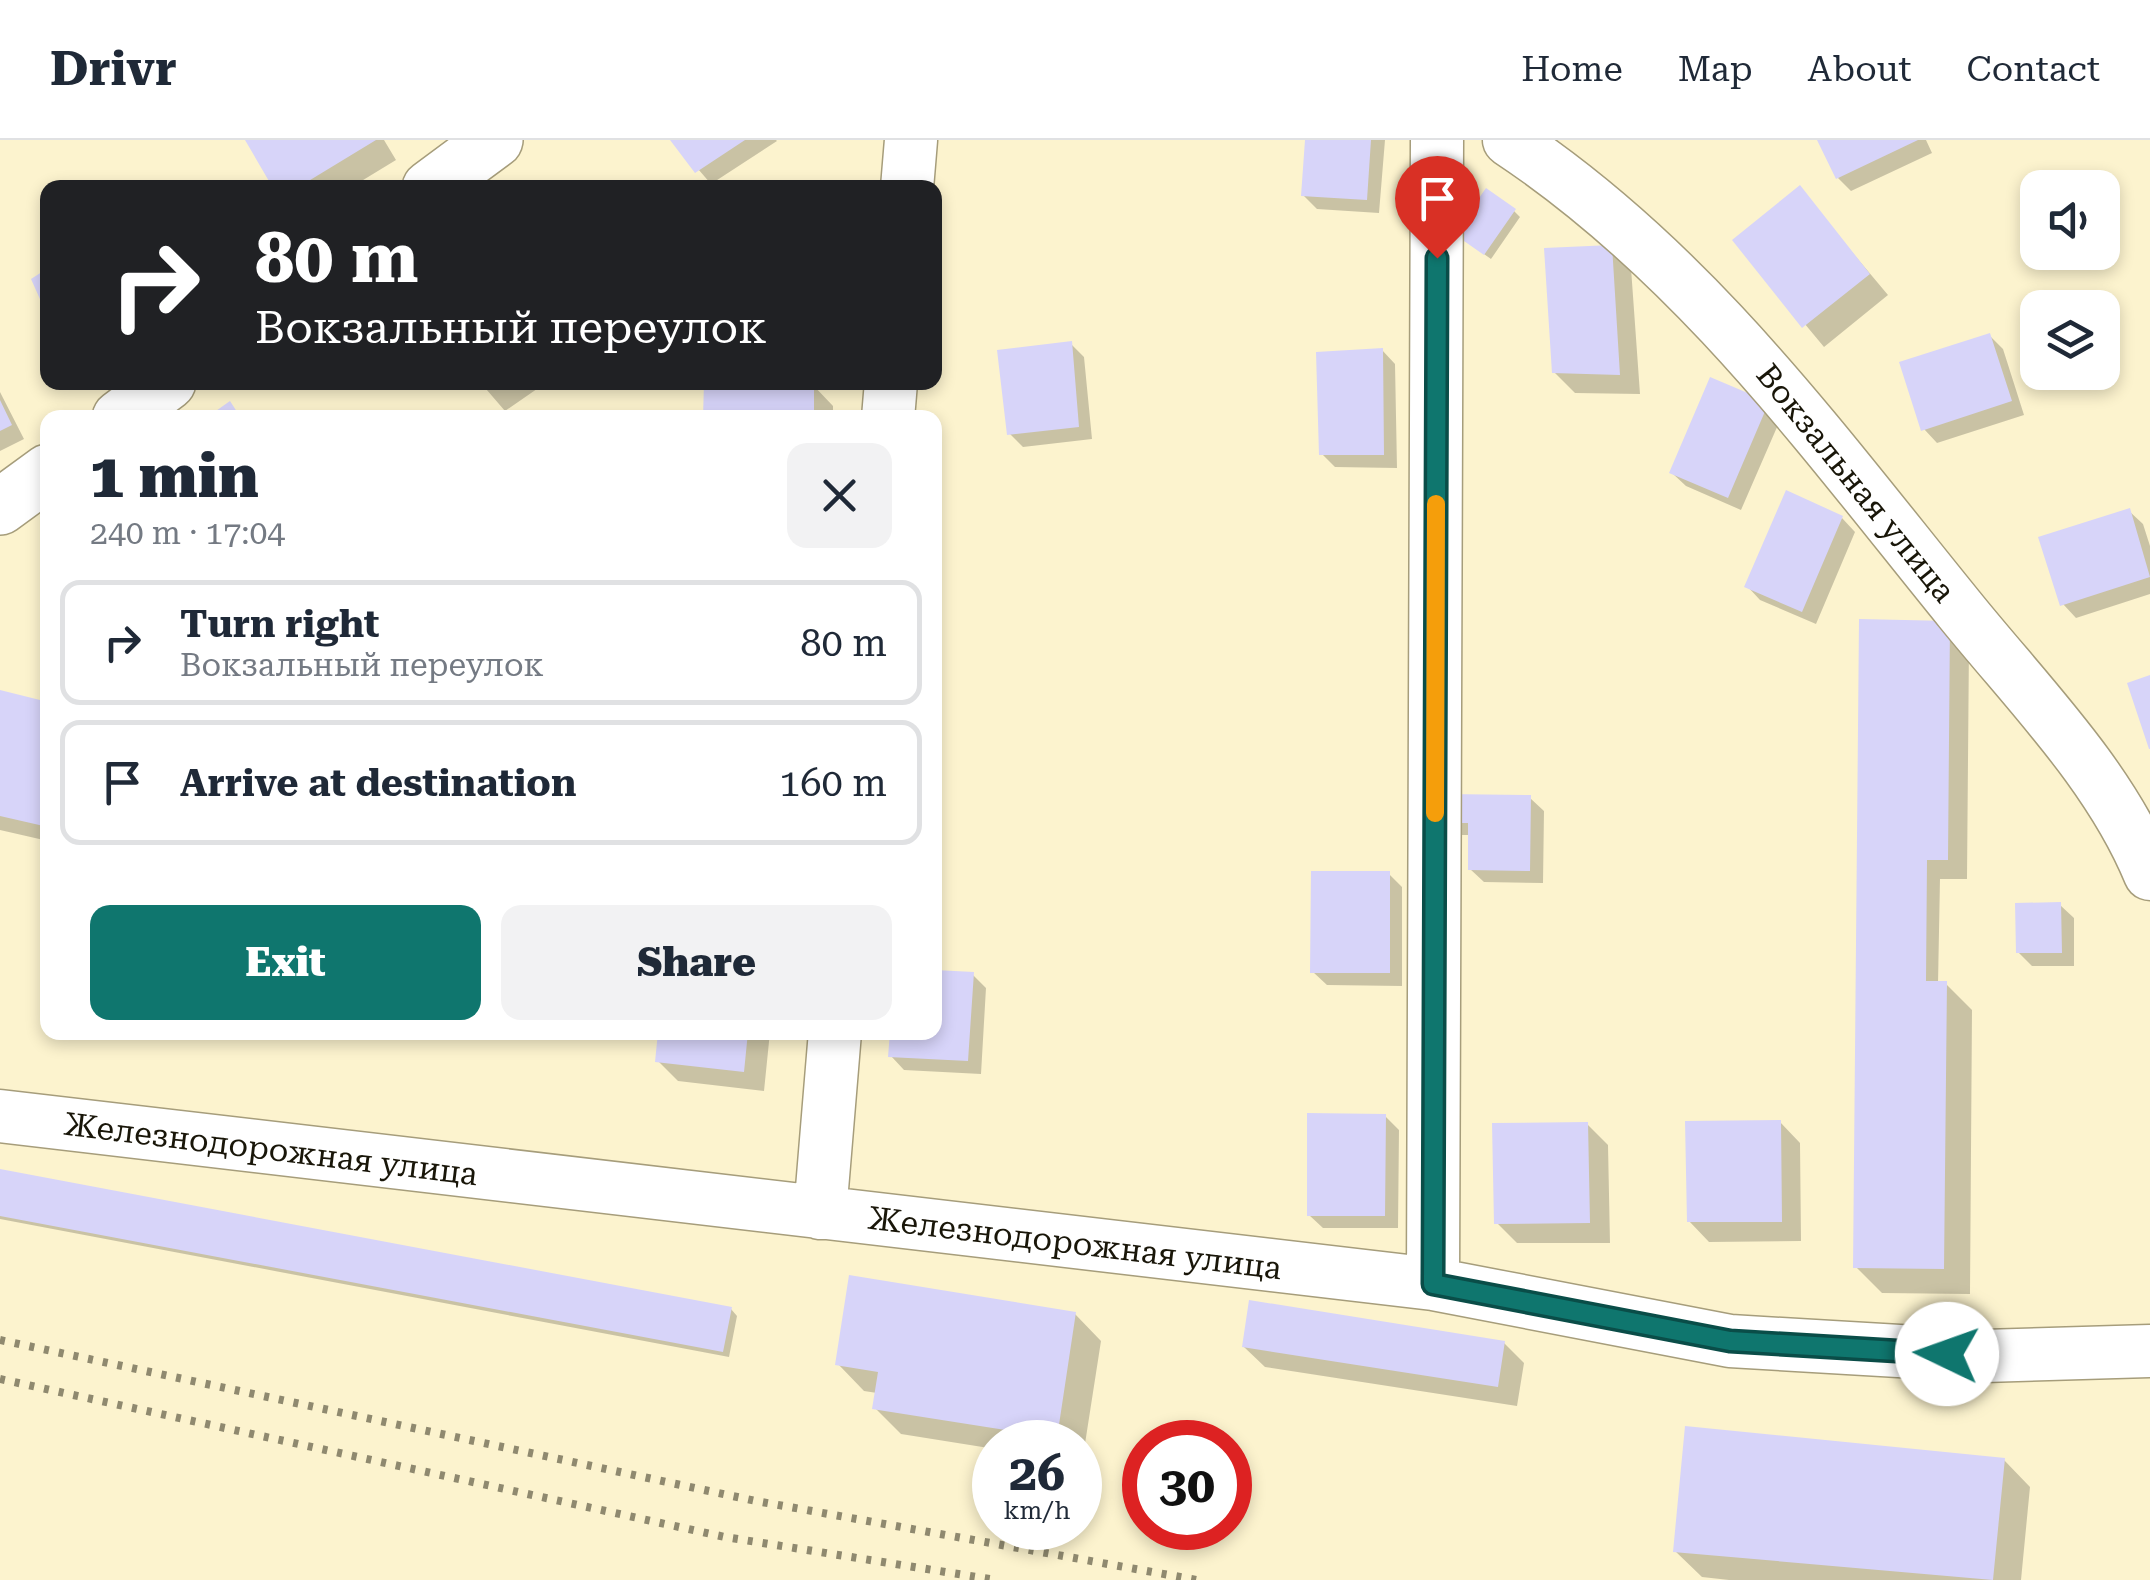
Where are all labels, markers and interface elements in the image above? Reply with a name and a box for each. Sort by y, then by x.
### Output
text: Drivr [50,41,177,97]
text: Home [1521,49,1623,90]
text: Map [1678,49,1753,90]
text: About [1808,49,1912,90]
text: Contact [1967,49,2100,90]
pin [1395,156,1480,259]
map controls [2020,170,2120,390]
button: sound [2020,170,2120,270]
icon: arrive [1410,171,1465,226]
text: 80 m [255,217,419,299]
icon: right [90,220,220,350]
button: layers [2020,290,2120,390]
text: Вокзальный переулок [255,301,767,354]
street label: Вокзальная улица [1748,356,1964,610]
text: 1 min [90,441,259,512]
button: close [787,443,892,548]
text: 240 m · 17:04 [90,514,285,552]
text: Turn right [180,602,379,646]
icon: right [95,615,150,670]
text: 80 m [800,621,887,665]
text: Вокзальный переулок [180,646,544,684]
icon: arrive [95,755,150,810]
text: Arrive at destination [180,761,576,805]
text: 160 m [779,761,887,805]
button: Exit [90,905,481,1020]
button: Share [501,905,892,1020]
street label: Железнодорожная улица [62,1105,480,1193]
street label: Железнодорожная улица [866,1199,1284,1287]
position arrow [1895,1302,1999,1406]
speed limit sign: 30 [1122,1420,1252,1550]
text: 26 [1009,1444,1065,1502]
text: km/h [1004,1496,1070,1525]

